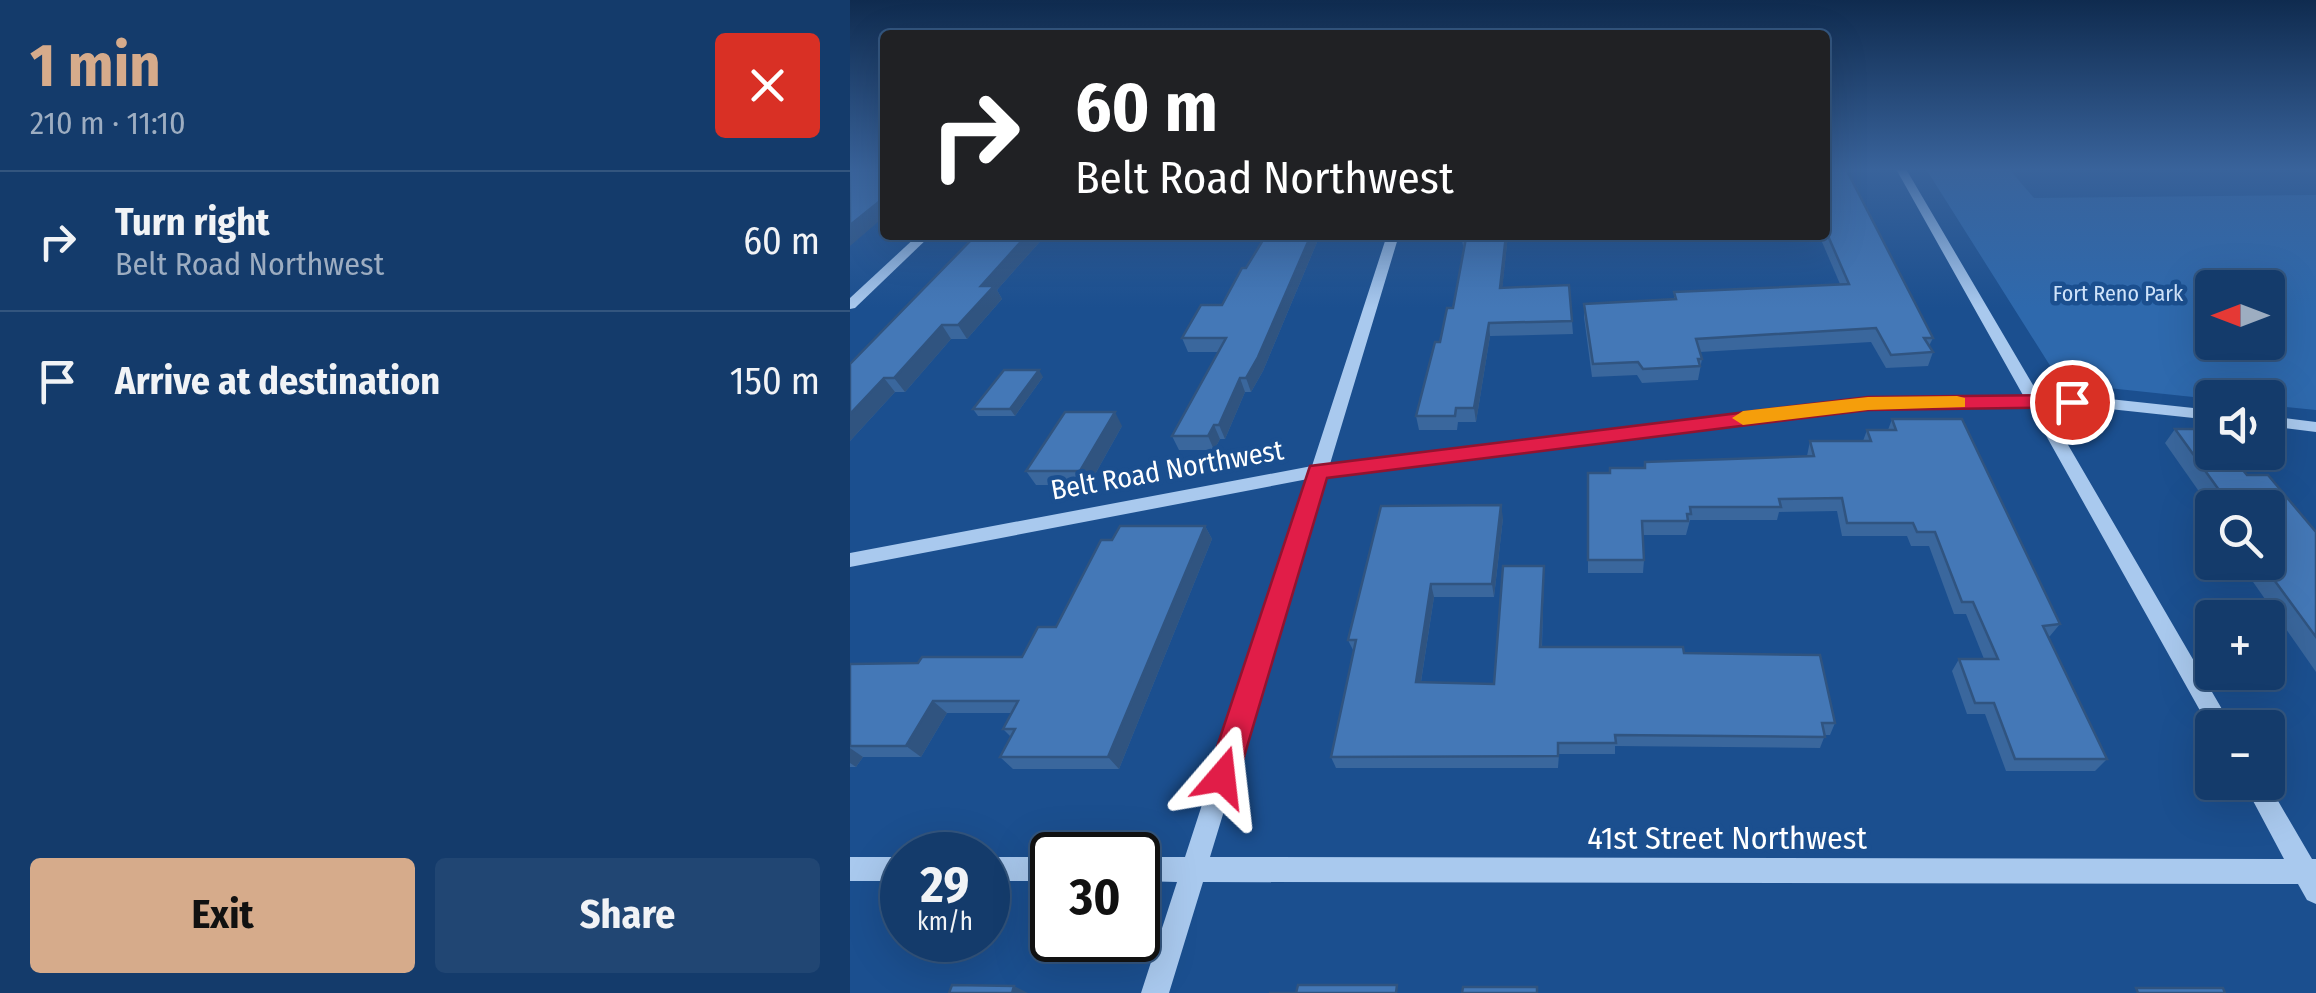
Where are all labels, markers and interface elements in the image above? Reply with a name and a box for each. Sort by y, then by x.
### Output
text: 1 min [30,30,161,102]
button: close [715,33,820,138]
text: 60 m [1075,66,1218,150]
icon: right [910,70,1040,200]
text: 210 m · 11:10 [30,104,186,142]
text: Belt Road Northwest [1075,151,1454,205]
text: Turn right [115,199,269,245]
icon: right [30,214,85,269]
text: 60 m [743,218,820,264]
text: Belt Road Northwest [115,245,384,283]
north arrow [2195,270,2285,360]
map controls [2195,270,2285,800]
park label: Fort Reno Park [2053,280,2184,307]
icon: arrive [30,354,85,409]
text: Arrive at destination [115,358,440,404]
text: 150 m [730,358,820,404]
pin [2030,360,2115,445]
icon: arrive [2045,375,2100,430]
button: sound [2195,380,2285,470]
street label: Belt Road Northwest [1048,433,1287,507]
button: search [2195,490,2285,580]
button: + [2195,600,2285,690]
button: − [2195,710,2285,800]
position arrow [1170,725,1274,829]
street label: 41st Street Northwest [1587,819,1867,857]
speed limit sign: 30 [1030,832,1160,962]
text: 29 [921,855,969,915]
button: Exit [30,858,415,973]
button: Share [435,858,820,973]
text: km/h [917,907,973,937]

